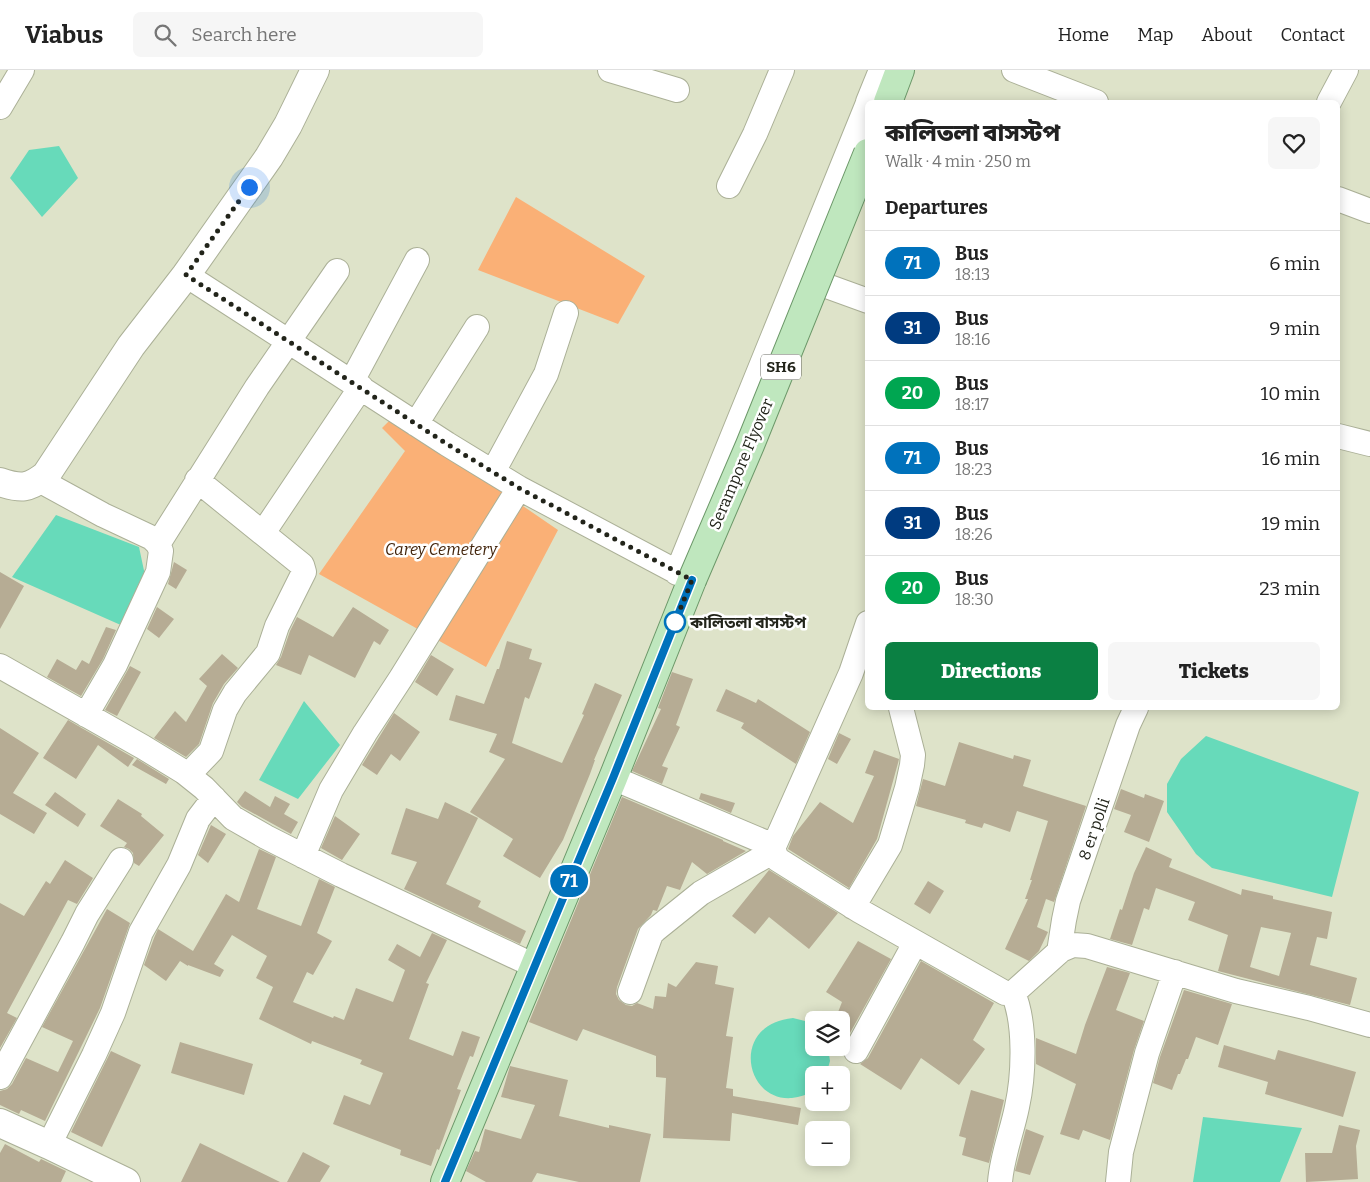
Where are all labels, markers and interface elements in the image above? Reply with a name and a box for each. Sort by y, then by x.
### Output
search box [133,12,483,57]
text: Viabus [25,21,103,49]
icon: search [151,21,179,49]
text: Search here [191,23,297,46]
text: Home [1058,24,1109,46]
text: Map [1137,24,1173,46]
text: About [1201,24,1252,46]
text: Contact [1280,24,1345,46]
button: heart [1268,117,1320,169]
text: কালিতলা বাসস্টপ [885,119,1060,147]
text: Walk · 4 min · 250 m [885,152,1031,171]
your location [237,175,262,200]
text: Departures [885,196,988,219]
text: Bus [955,242,989,265]
text: 71 [904,252,921,274]
text: 6 min [1269,252,1320,275]
text: 18:13 [955,265,990,284]
text: Bus [955,307,989,330]
text: 31 [903,317,922,339]
text: 9 min [1269,317,1320,340]
text: 18:16 [955,330,990,349]
road number: SH6 [761,354,801,380]
text: Bus [955,372,989,395]
text: 20 [902,382,923,404]
text: 10 min [1260,382,1320,405]
text: 18:17 [955,395,989,414]
street label: Serampore Flyover [705,396,777,532]
text: Bus [955,437,989,460]
text: 71 [904,447,921,469]
text: 16 min [1262,447,1320,470]
text: 18:23 [955,460,992,479]
text: Bus [955,502,989,525]
text: 31 [903,512,922,534]
text: 19 min [1262,512,1320,535]
text: 18:26 [955,525,993,544]
park label: Carey Cemetery [385,540,498,559]
text: Bus [955,567,989,590]
text: 20 [902,577,923,599]
text: 23 min [1259,577,1320,600]
text: 18:30 [955,590,994,609]
marker: কালিতলা বাসস্টপ [664,611,686,633]
place label: কালিতলা বাসস্টপ [689,613,806,632]
button: Directions [885,642,1098,700]
button: Tickets [1108,642,1320,700]
street label: 8 er polli [1075,795,1114,863]
line badge: 71 [546,865,592,897]
text: 71 [560,870,578,892]
map controls [805,1011,850,1166]
button: layers [805,1011,850,1056]
button: + [805,1066,850,1111]
button: − [805,1121,850,1166]

